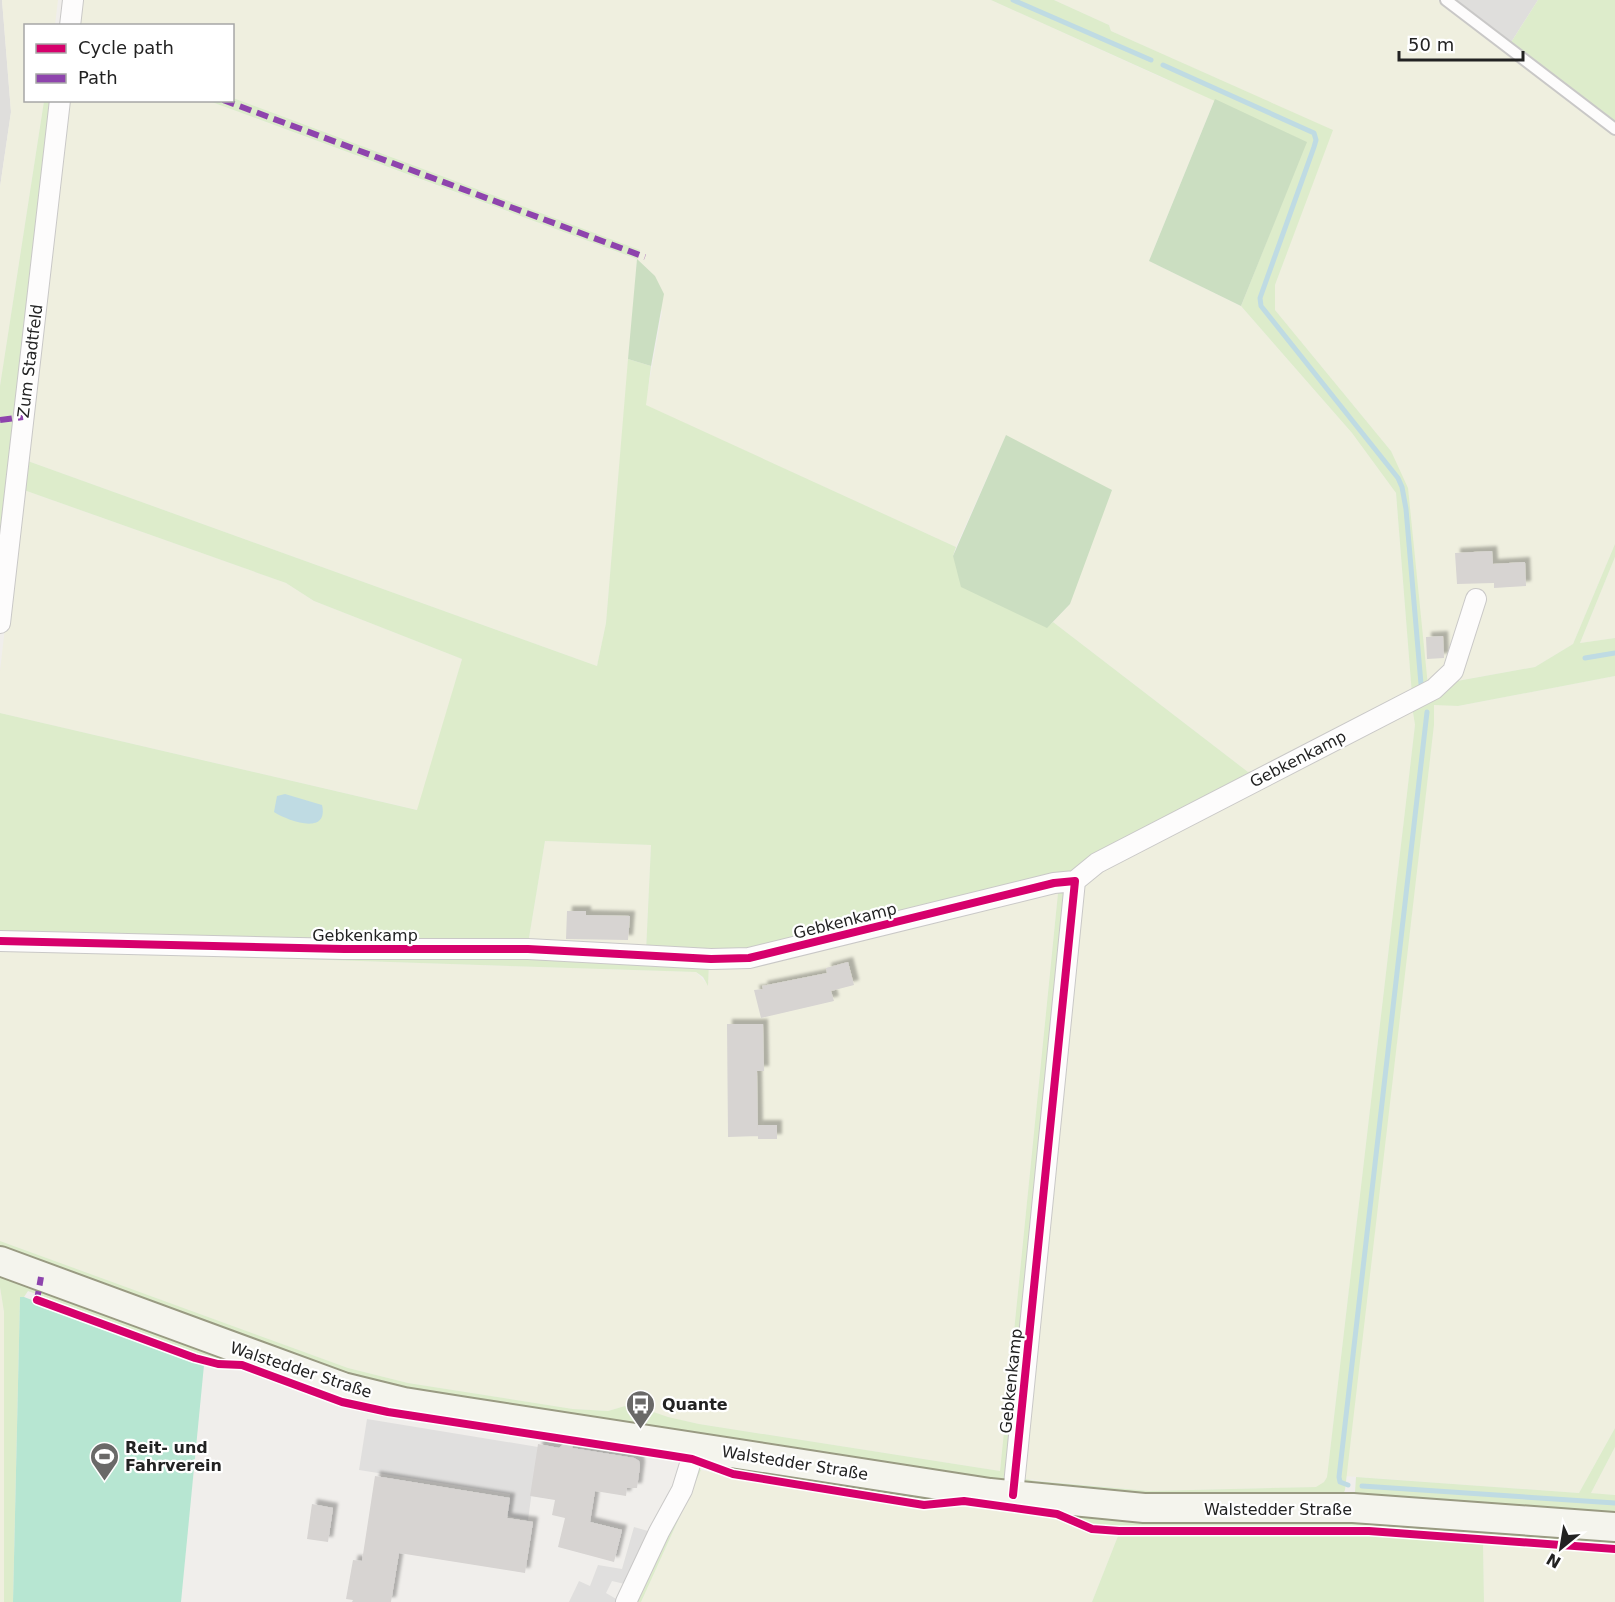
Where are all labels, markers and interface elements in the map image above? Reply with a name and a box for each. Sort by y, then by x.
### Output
legend [24,24,234,102]
scale bar [1399,24,1524,62]
text: 50 m [1408,34,1454,55]
text: Cycle path [78,37,174,58]
text: Path [78,67,118,88]
street label: Zum Stadtfeld [14,303,46,419]
street label: Gebkenkamp [1247,727,1349,791]
street label: Gebkenkamp [791,899,899,943]
street label: Gebkenkamp [312,926,418,945]
street label: Gebkenkamp [996,1327,1026,1435]
street label: Walstedder Straße [228,1338,374,1402]
bus stop icon: Quante [625,1388,657,1430]
place label: Quante [662,1395,728,1414]
place label: Reit- und Fahrverein [125,1438,222,1475]
sports icon: Reit- und Fahrverein [88,1440,120,1482]
street label: Walstedder Straße [720,1442,870,1484]
street label: Walstedder Straße [1204,1500,1352,1519]
north arrow [1531,1518,1591,1578]
text: N [1543,1549,1564,1572]

